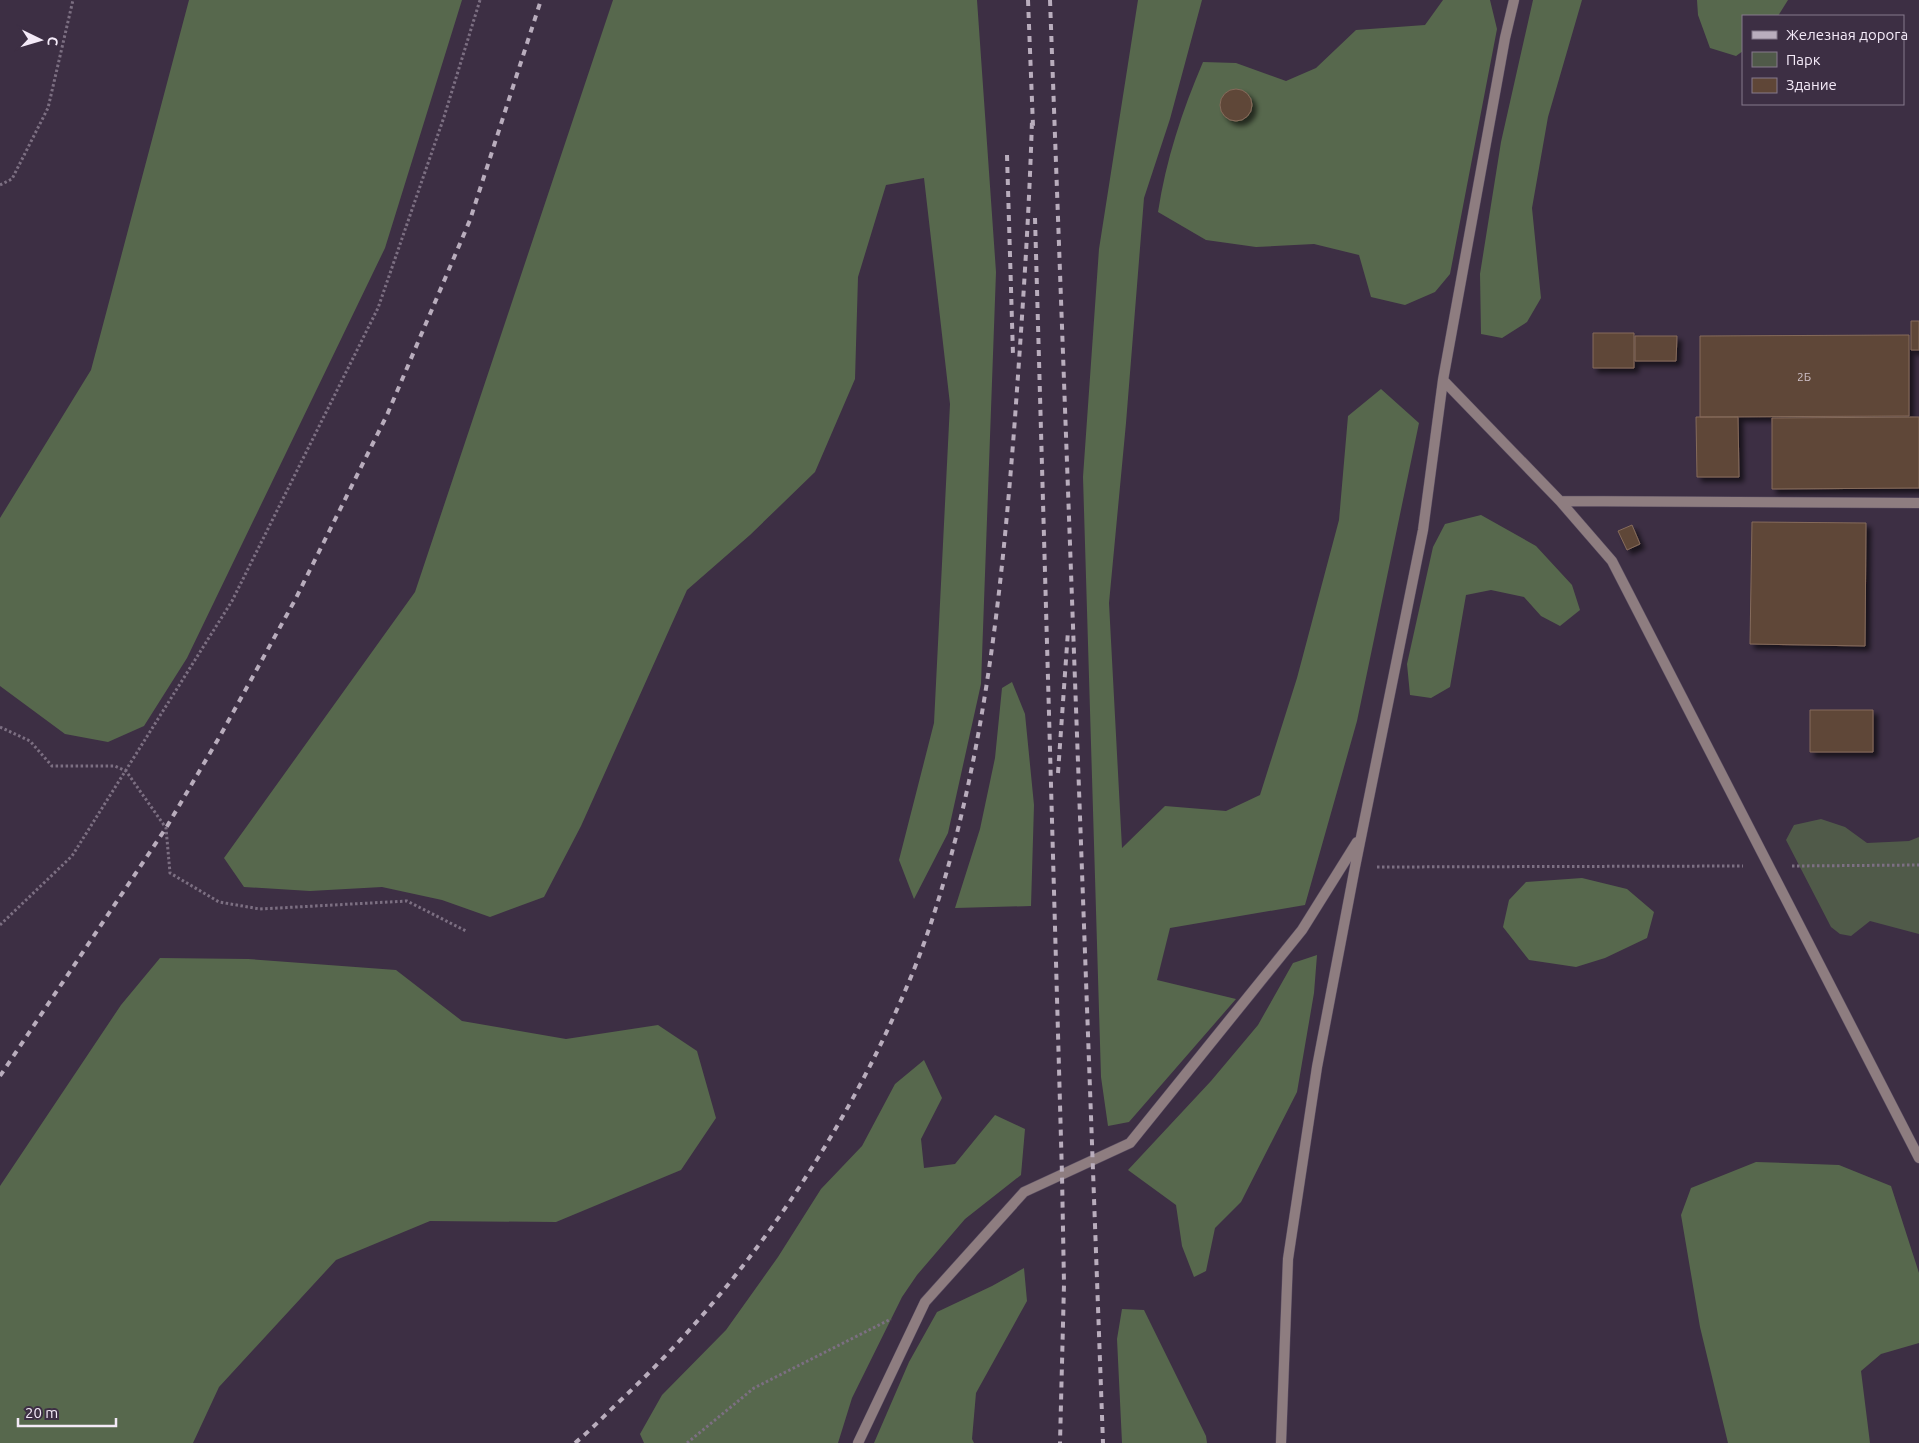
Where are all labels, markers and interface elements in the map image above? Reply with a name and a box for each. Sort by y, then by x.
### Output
north arrow [15,15,65,65]
legend [1742,15,1904,105]
text: Железная дорога [1786,26,1908,43]
text: С [45,36,61,46]
text: Парк [1786,51,1821,68]
text: Здание [1786,76,1837,93]
house number: 2Б [1797,370,1811,383]
scale bar [18,1396,115,1428]
text: 20 m [25,1404,58,1421]

